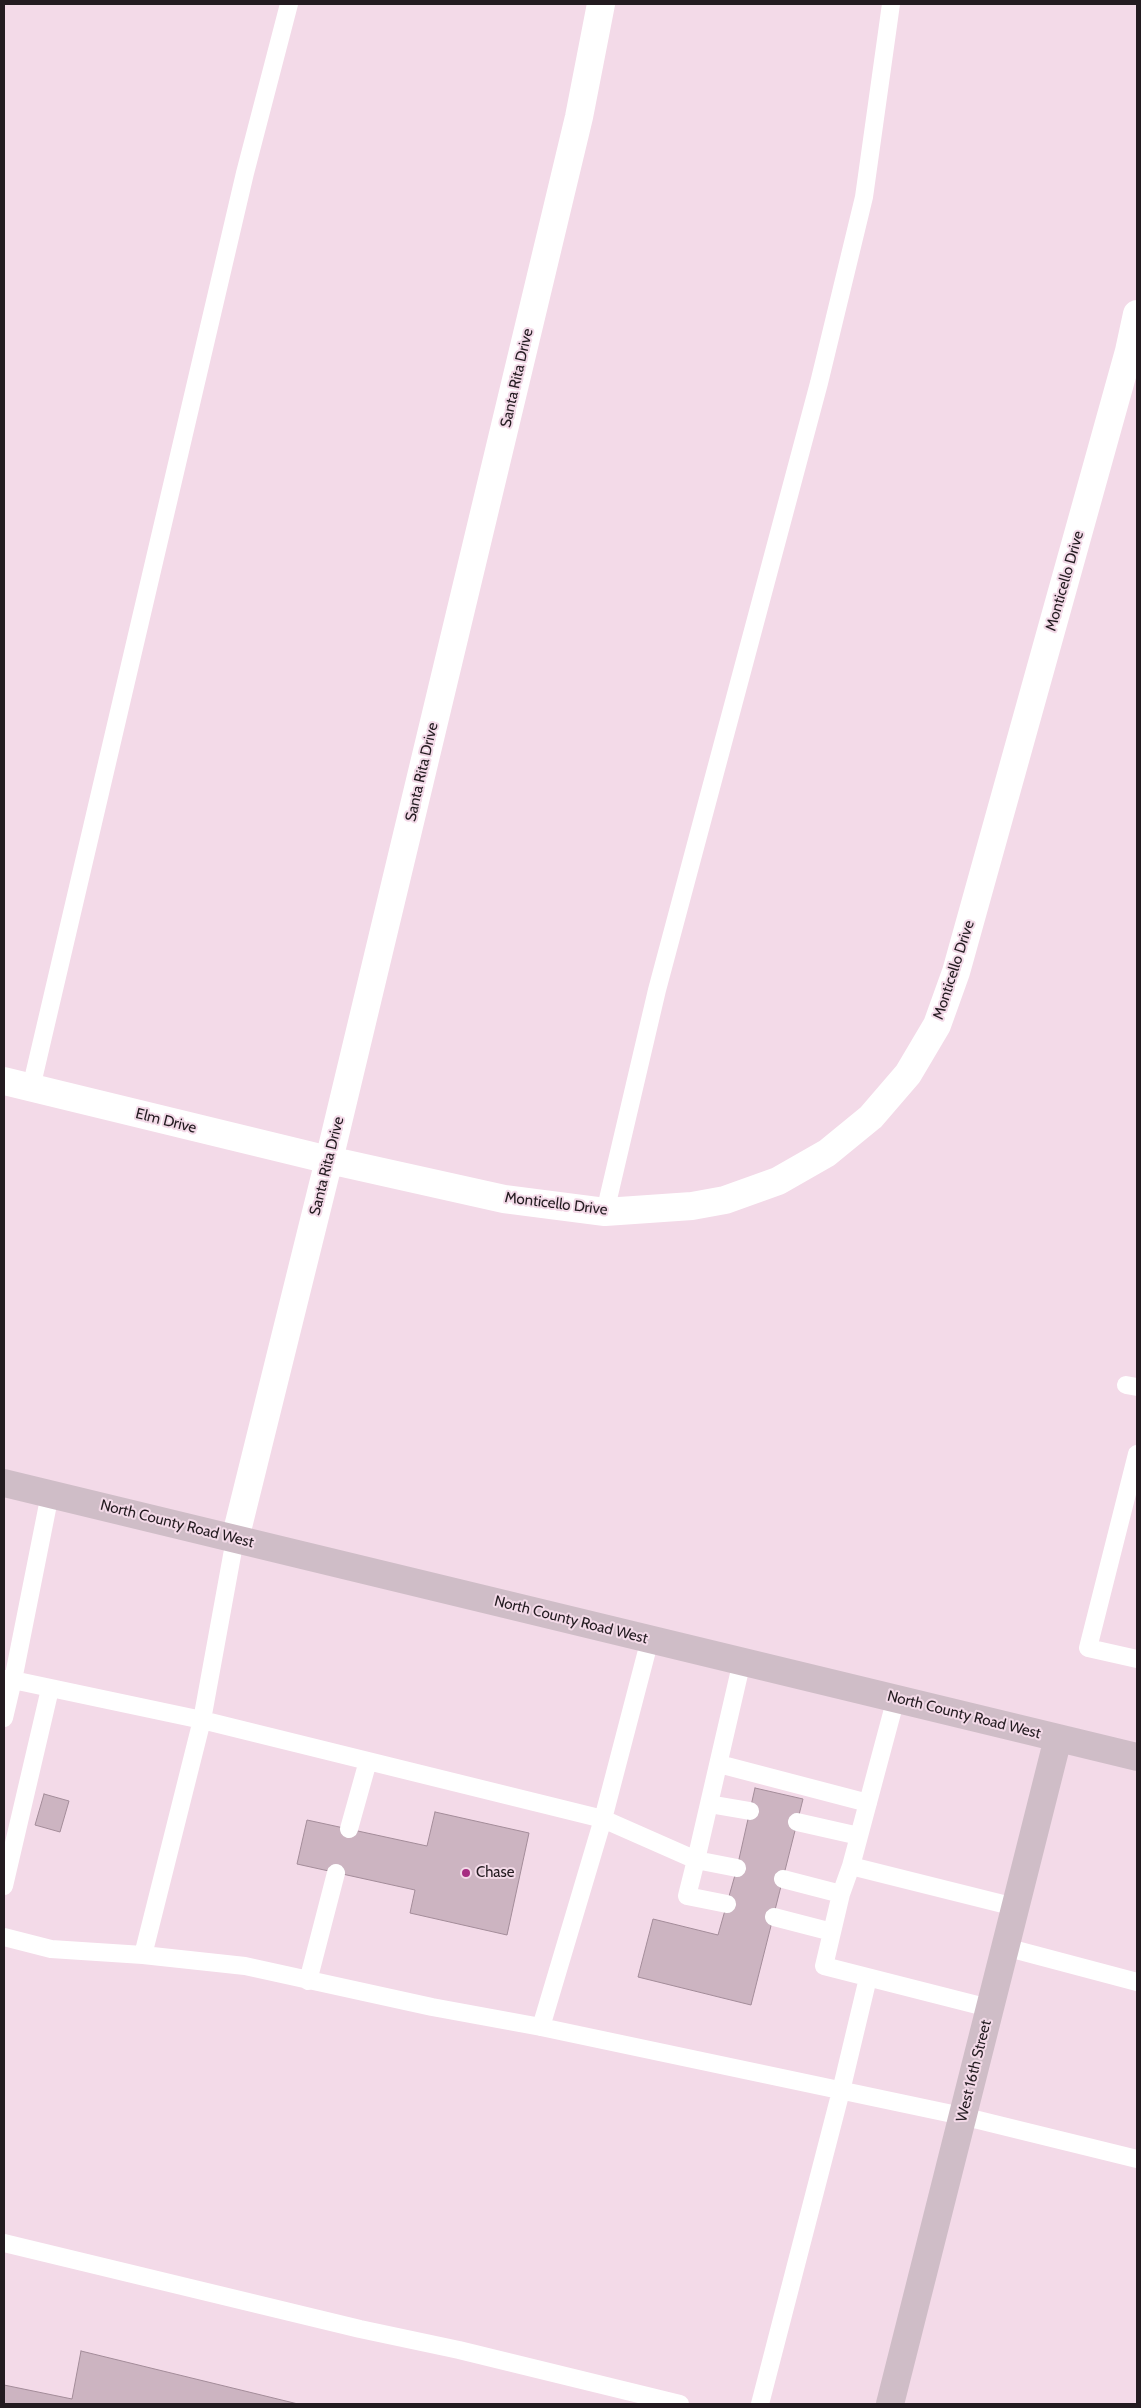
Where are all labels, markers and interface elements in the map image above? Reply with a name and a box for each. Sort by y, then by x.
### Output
street label: Santa Rita Drive [497,327,537,429]
street label: Monticello Drive [1042,529,1088,633]
street label: Santa Rita Drive [402,721,442,823]
street label: Monticello Drive [929,918,979,1022]
street label: Elm Drive [134,1105,198,1137]
street label: Santa Rita Drive [306,1115,348,1217]
street label: Monticello Drive [504,1189,608,1219]
street label: North County Road West [98,1496,256,1552]
street label: North County Road West [492,1592,650,1648]
street label: North County Road West [885,1687,1043,1743]
place label: Chase [476,1864,514,1882]
marker: Chase [460,1867,472,1879]
street label: West 16th Street [953,2018,995,2124]

